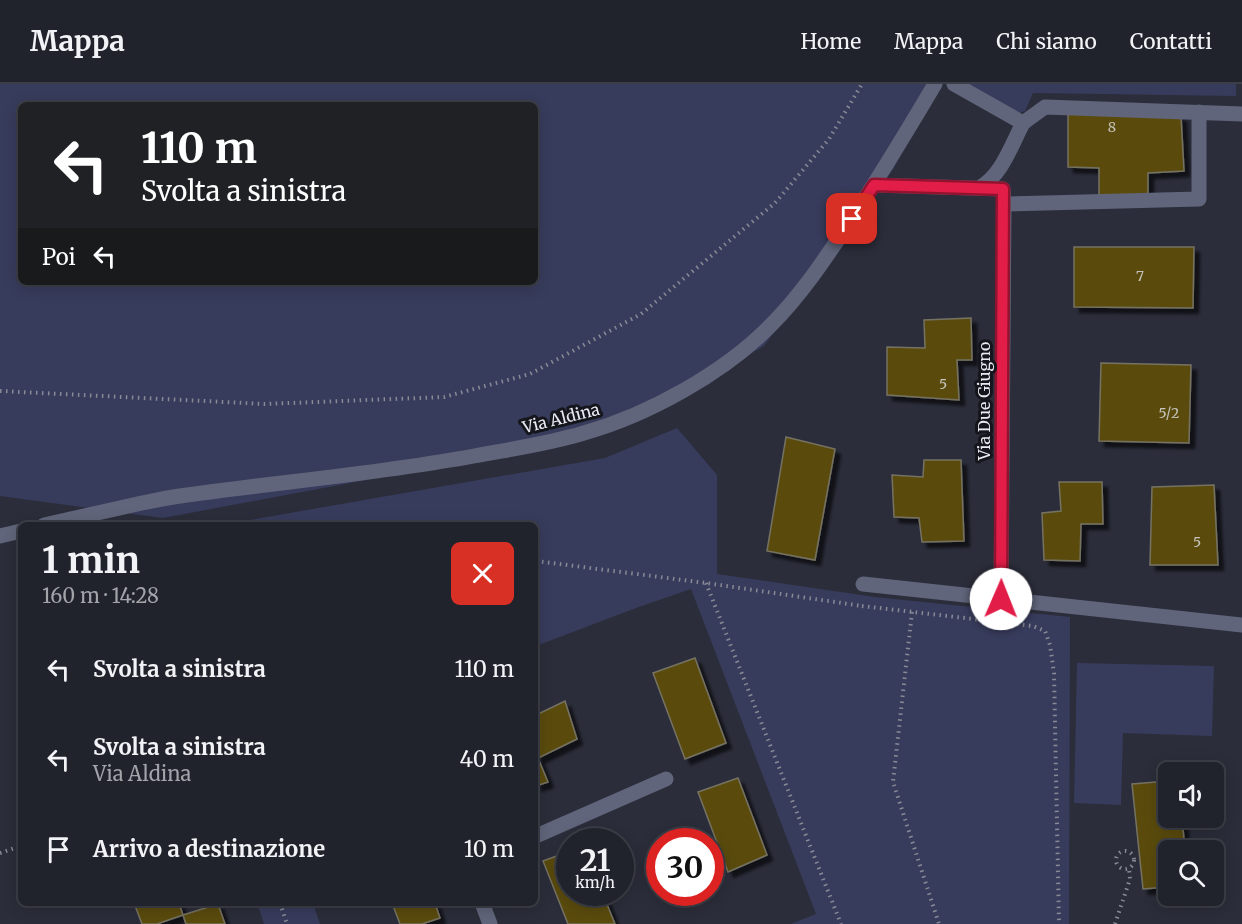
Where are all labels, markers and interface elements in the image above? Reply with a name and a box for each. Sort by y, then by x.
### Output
text: Mappa [30,23,125,59]
text: Home [801,28,861,55]
text: Mappa [894,28,963,55]
text: Chi siamo [996,28,1097,55]
text: Contatti [1130,28,1212,55]
house number: 8 [1108,118,1116,136]
text: 110 m [141,122,257,174]
icon: left [42,126,120,204]
text: Svolta a sinistra [141,174,346,208]
pin [826,193,877,244]
icon: arrive [835,202,868,235]
icon: left [88,240,121,273]
text: Poi [42,243,76,271]
house number: 7 [1136,267,1144,285]
street label: Via Due Giugno [974,342,994,461]
house number: 5 [939,375,947,393]
street label: Via Aldina [519,399,602,437]
house number: 5/2 [1159,404,1179,422]
house number: 5 [1193,533,1201,551]
text: 1 min [42,538,140,583]
button: close [451,542,514,605]
position arrow [969,567,1033,631]
text: 160 m · 14:28 [42,583,159,608]
icon: left [42,653,75,686]
text: Svolta a sinistra [93,655,266,683]
text: 110 m [455,655,514,683]
text: Svolta a sinistra [93,733,266,761]
icon: left [42,743,75,776]
text: 40 m [459,745,514,773]
text: Via Aldina [93,761,191,786]
map controls [1158,762,1224,906]
button: sound [1158,762,1224,828]
speed limit sign: 30 [646,828,724,906]
icon: arrive [42,833,75,866]
text: Arrivo a destinazione [93,835,325,863]
text: 10 m [464,835,514,863]
button: search [1158,840,1224,906]
text: 21 [580,841,610,879]
text: km/h [575,873,615,892]

